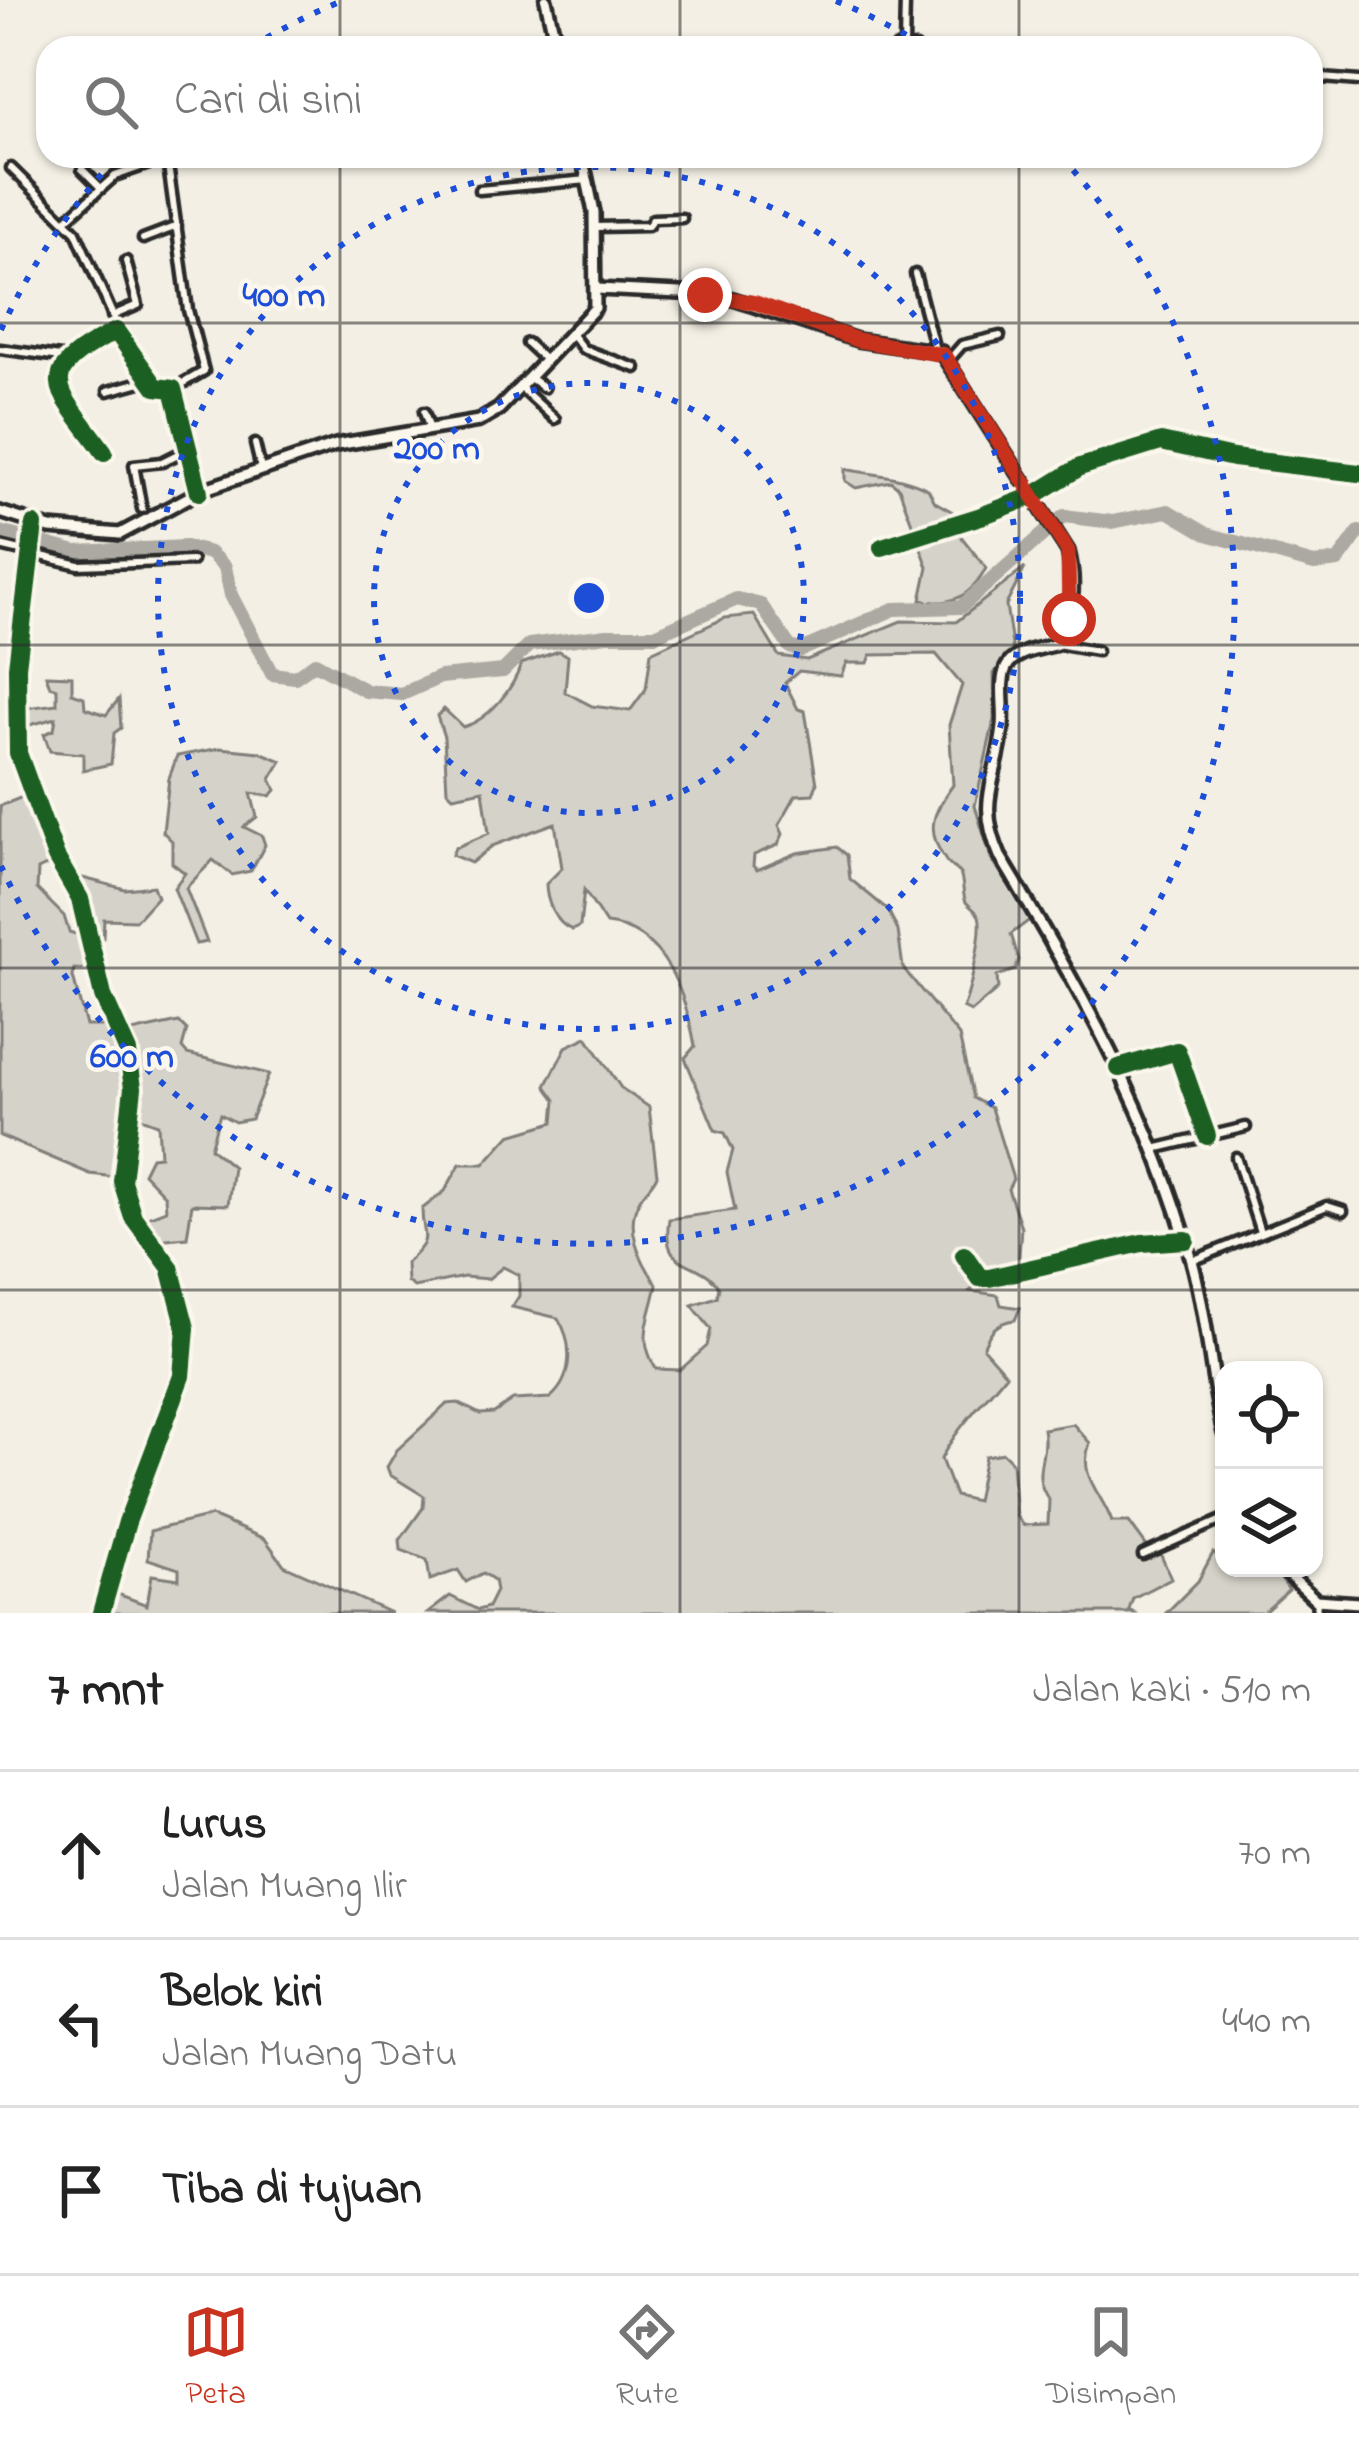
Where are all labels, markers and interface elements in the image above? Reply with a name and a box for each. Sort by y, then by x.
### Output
search box [36,36,1323,168]
icon: search [78,69,144,135]
text: Cari di sini [174,69,362,135]
route end [678,268,732,322]
text: 400 m [243,271,325,324]
text: 200 m [393,424,480,477]
centre of rings [568,577,610,619]
route start [1042,592,1096,646]
text: 600 m [90,1032,174,1085]
map controls [1215,1361,1323,1577]
button: locate [1215,1361,1323,1469]
button: layers [1215,1469,1323,1577]
text: 7 mnt [48,1654,164,1729]
text: Jalan kaki · 510 m [1033,1663,1311,1720]
text: Lurus [162,1793,267,1859]
icon: ahead [48,1822,114,1888]
text: 70 m [1238,1826,1311,1883]
text: Jalan Muang Ilir [162,1859,407,1916]
text: Belok kiri [162,1961,323,2027]
icon: left [48,1990,114,2056]
text: 440 m [1222,1994,1311,2051]
text: Jalan Muang Datu [162,2027,457,2084]
icon: arrive [48,2158,114,2224]
text: Tiba di tujuan [162,2158,422,2224]
tab: Peta [183,2299,249,2419]
tab: Rute [614,2299,680,2419]
tab: Disimpan [1046,2299,1176,2419]

